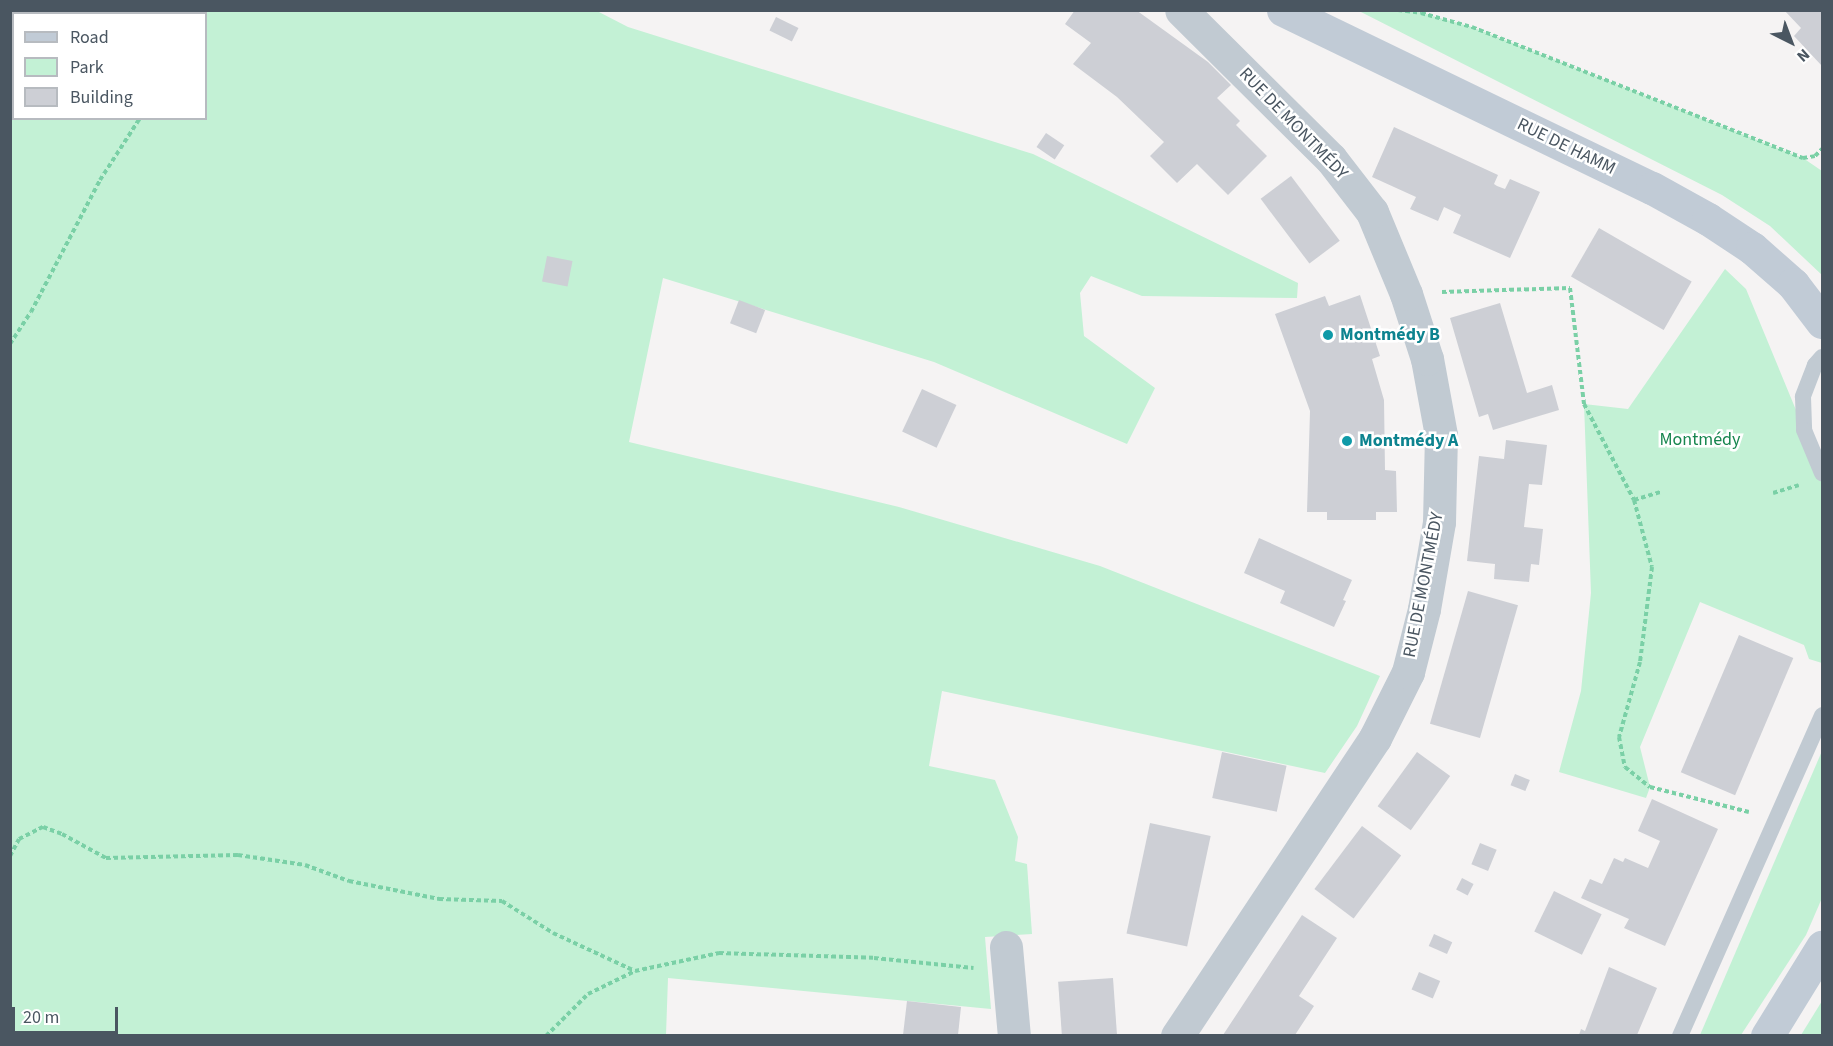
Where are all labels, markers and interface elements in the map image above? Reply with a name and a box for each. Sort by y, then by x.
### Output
legend [12,12,207,120]
north arrow [1761,12,1821,72]
text: Road [70,25,109,50]
text: N [1792,44,1814,67]
text: Park [70,55,104,80]
street label: RUE DE MONTMÉDY [1234,64,1352,184]
text: Building [70,85,133,110]
street label: RUE DE HAMM [1513,114,1619,180]
place label: Montmédy B [1340,324,1440,346]
marker: Montmédy B [1321,328,1335,342]
park label: Montmédy [1659,429,1741,451]
place label: Montmédy A [1359,430,1458,452]
marker: Montmédy A [1340,434,1354,448]
street label: RUE DE MONTMÉDY [1399,511,1449,659]
scale bar [15,995,122,1033]
text: 20 m [23,1005,59,1030]

